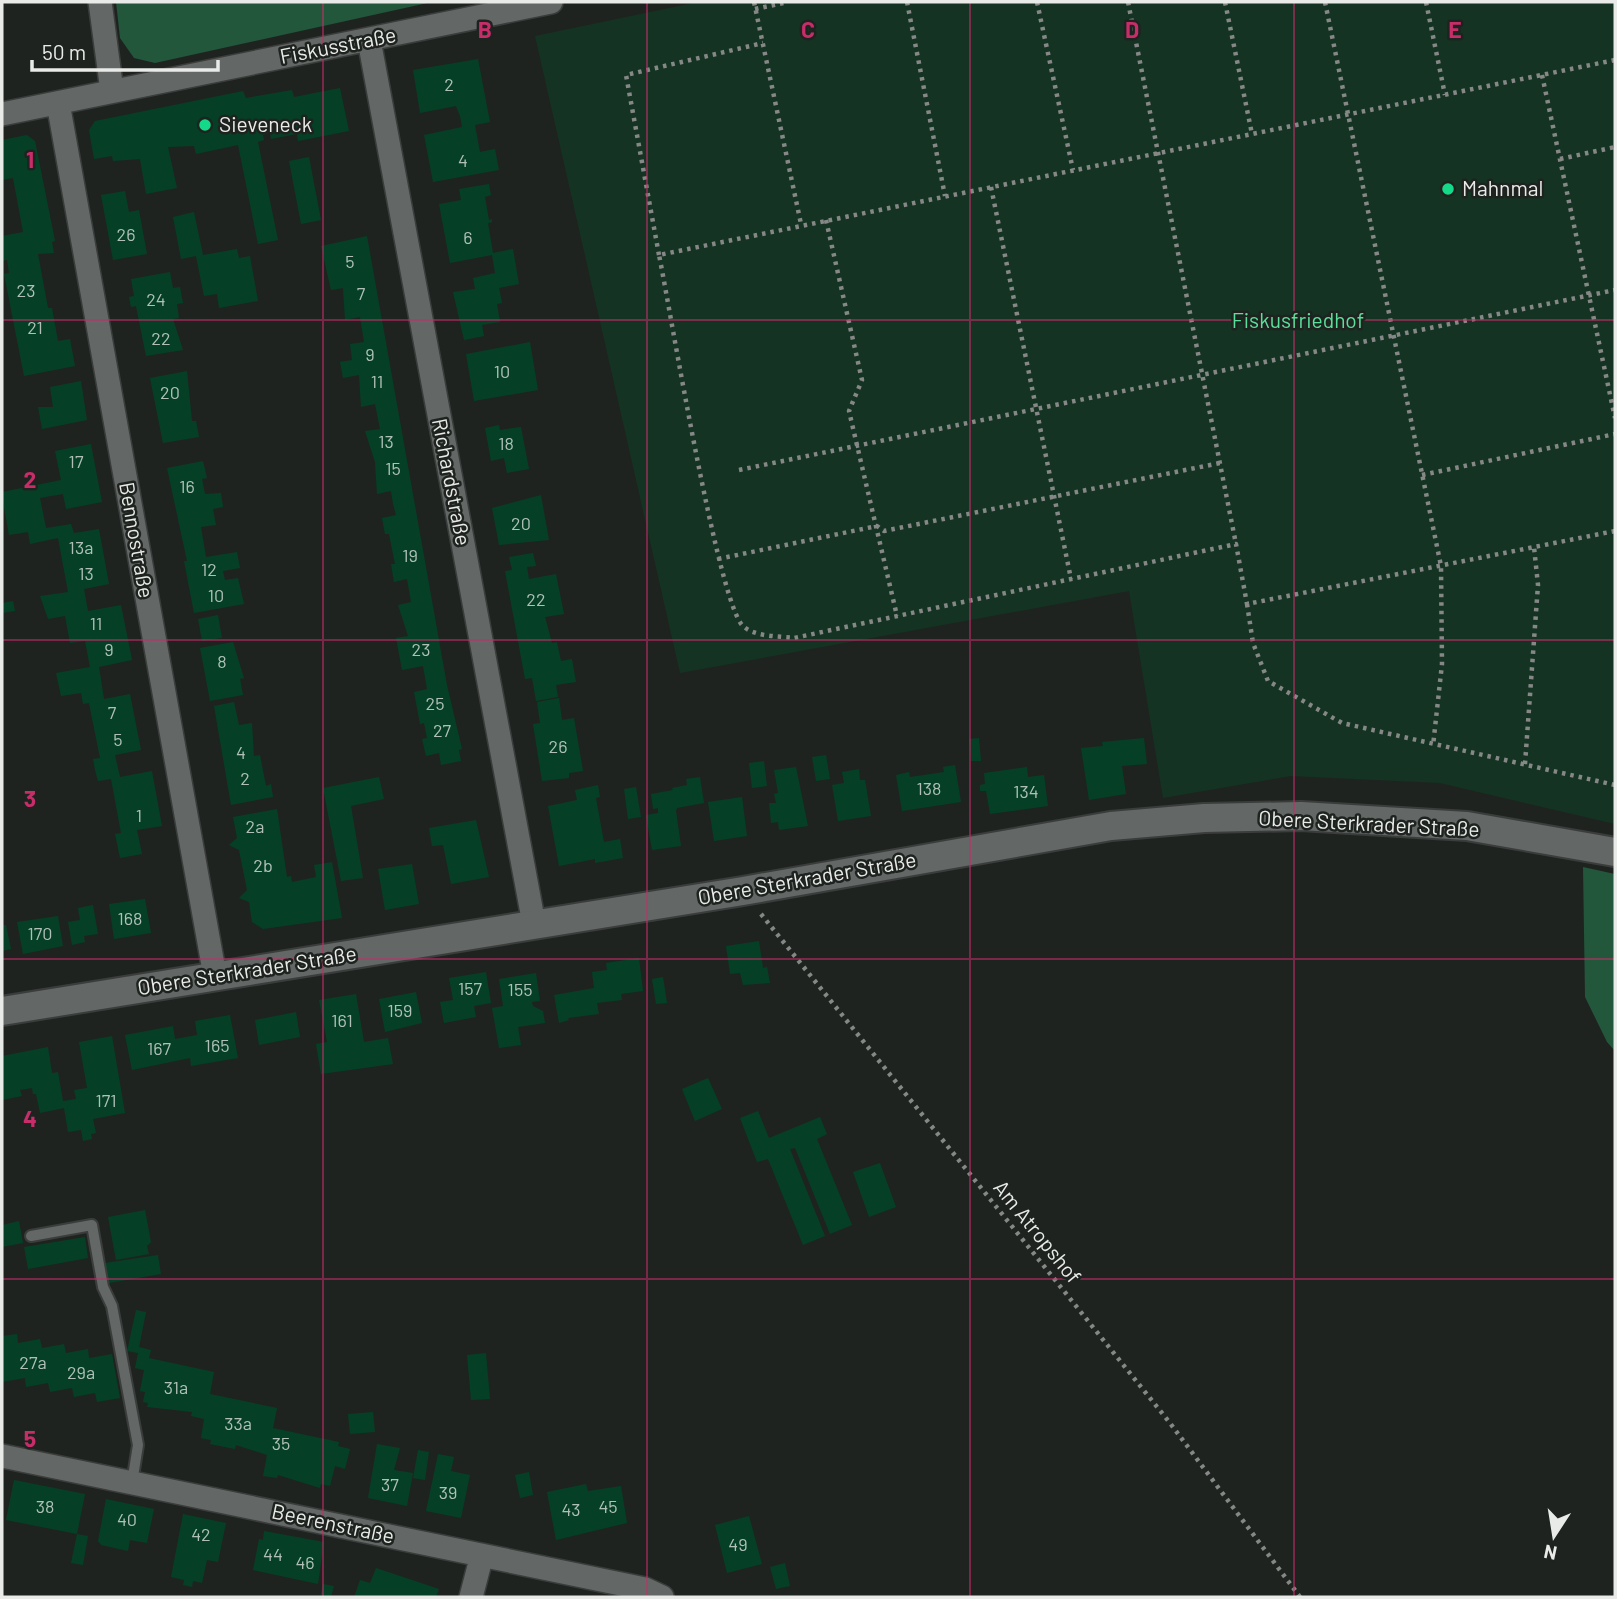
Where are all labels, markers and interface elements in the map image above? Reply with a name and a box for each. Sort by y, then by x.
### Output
text: B [478,15,492,43]
text: C [801,15,815,43]
text: D [1125,15,1139,43]
text: E [1448,15,1462,43]
street label: Fiskusstraße [277,21,398,68]
scale bar [32,28,217,72]
text: 50 m [42,39,86,64]
house number: 2 [444,73,454,95]
place label: Sieveneck [219,111,312,136]
marker: Sieveneck [197,117,213,133]
text: 1 [26,145,34,173]
house number: 4 [458,149,468,171]
place label: Mahnmal [1462,175,1543,200]
marker: Mahnmal [1440,181,1456,197]
house number: 26 [117,223,135,245]
house number: 6 [463,226,473,248]
house number: 5 [345,250,355,272]
house number: 23 [17,279,35,301]
house number: 7 [357,282,366,304]
house number: 24 [146,288,166,310]
park label: Fiskusfriedhof [1232,307,1364,332]
house number: 21 [27,316,43,338]
house number: 22 [151,327,171,349]
house number: 9 [365,343,375,365]
house number: 10 [494,360,510,382]
house number: 11 [371,370,383,392]
house number: 20 [160,381,180,403]
street label: Richardstraße [428,416,477,547]
house number: 13 [378,430,394,452]
house number: 18 [498,432,514,454]
house number: 17 [69,450,84,472]
house number: 15 [385,457,401,479]
text: 2 [24,465,36,493]
house number: 16 [179,475,195,497]
street label: Bennostraße [115,480,160,600]
house number: 20 [511,512,531,534]
house number: 13a [69,536,93,558]
house number: 19 [402,544,418,566]
house number: 12 [201,558,217,580]
house number: 13 [78,562,94,584]
house number: 10 [208,584,224,606]
house number: 22 [526,588,546,610]
house number: 11 [90,612,102,634]
house number: 9 [104,638,114,660]
house number: 23 [412,638,430,660]
house number: 8 [217,650,227,672]
house number: 25 [426,692,444,714]
house number: 7 [108,701,117,723]
house number: 27 [433,719,452,741]
house number: 5 [113,728,123,750]
house number: 26 [549,735,567,757]
house number: 4 [236,741,246,763]
house number: 2 [240,767,250,789]
house number: 138 [917,777,941,799]
house number: 134 [1013,780,1039,802]
text: 3 [24,784,36,812]
house number: 1 [136,804,142,826]
street label: Obere Sterkrader Straße [1258,804,1480,841]
house number: 2a [246,815,264,837]
street label: Obere Sterkrader Straße [696,846,918,909]
house number: 2b [253,854,273,876]
house number: 168 [118,907,142,929]
house number: 170 [28,922,52,944]
street label: Obere Sterkrader Straße [135,940,358,999]
house number: 157 [458,977,483,999]
house number: 155 [508,978,532,1000]
house number: 159 [388,999,412,1021]
house number: 161 [331,1009,353,1031]
house number: 165 [205,1034,229,1056]
house number: 167 [147,1037,172,1059]
house number: 171 [95,1089,117,1111]
text: 4 [23,1104,37,1132]
street label: Am Atropshof [989,1175,1087,1288]
house number: 27a [19,1351,47,1373]
house number: 29a [67,1361,95,1383]
house number: 31a [164,1376,188,1398]
house number: 33a [224,1412,252,1434]
text: 5 [24,1424,36,1452]
house number: 35 [272,1432,290,1454]
house number: 37 [381,1473,399,1495]
house number: 39 [439,1481,457,1503]
house number: 38 [36,1495,54,1517]
house number: 45 [598,1495,618,1517]
street label: Beerenstraße [270,1497,397,1548]
house number: 43 [561,1498,581,1520]
north arrow [1519,1501,1589,1571]
house number: 40 [117,1508,137,1530]
house number: 42 [191,1523,211,1545]
house number: 49 [728,1533,748,1555]
text: N [1542,1541,1559,1566]
house number: 44 [263,1543,283,1565]
house number: 46 [295,1551,315,1573]

